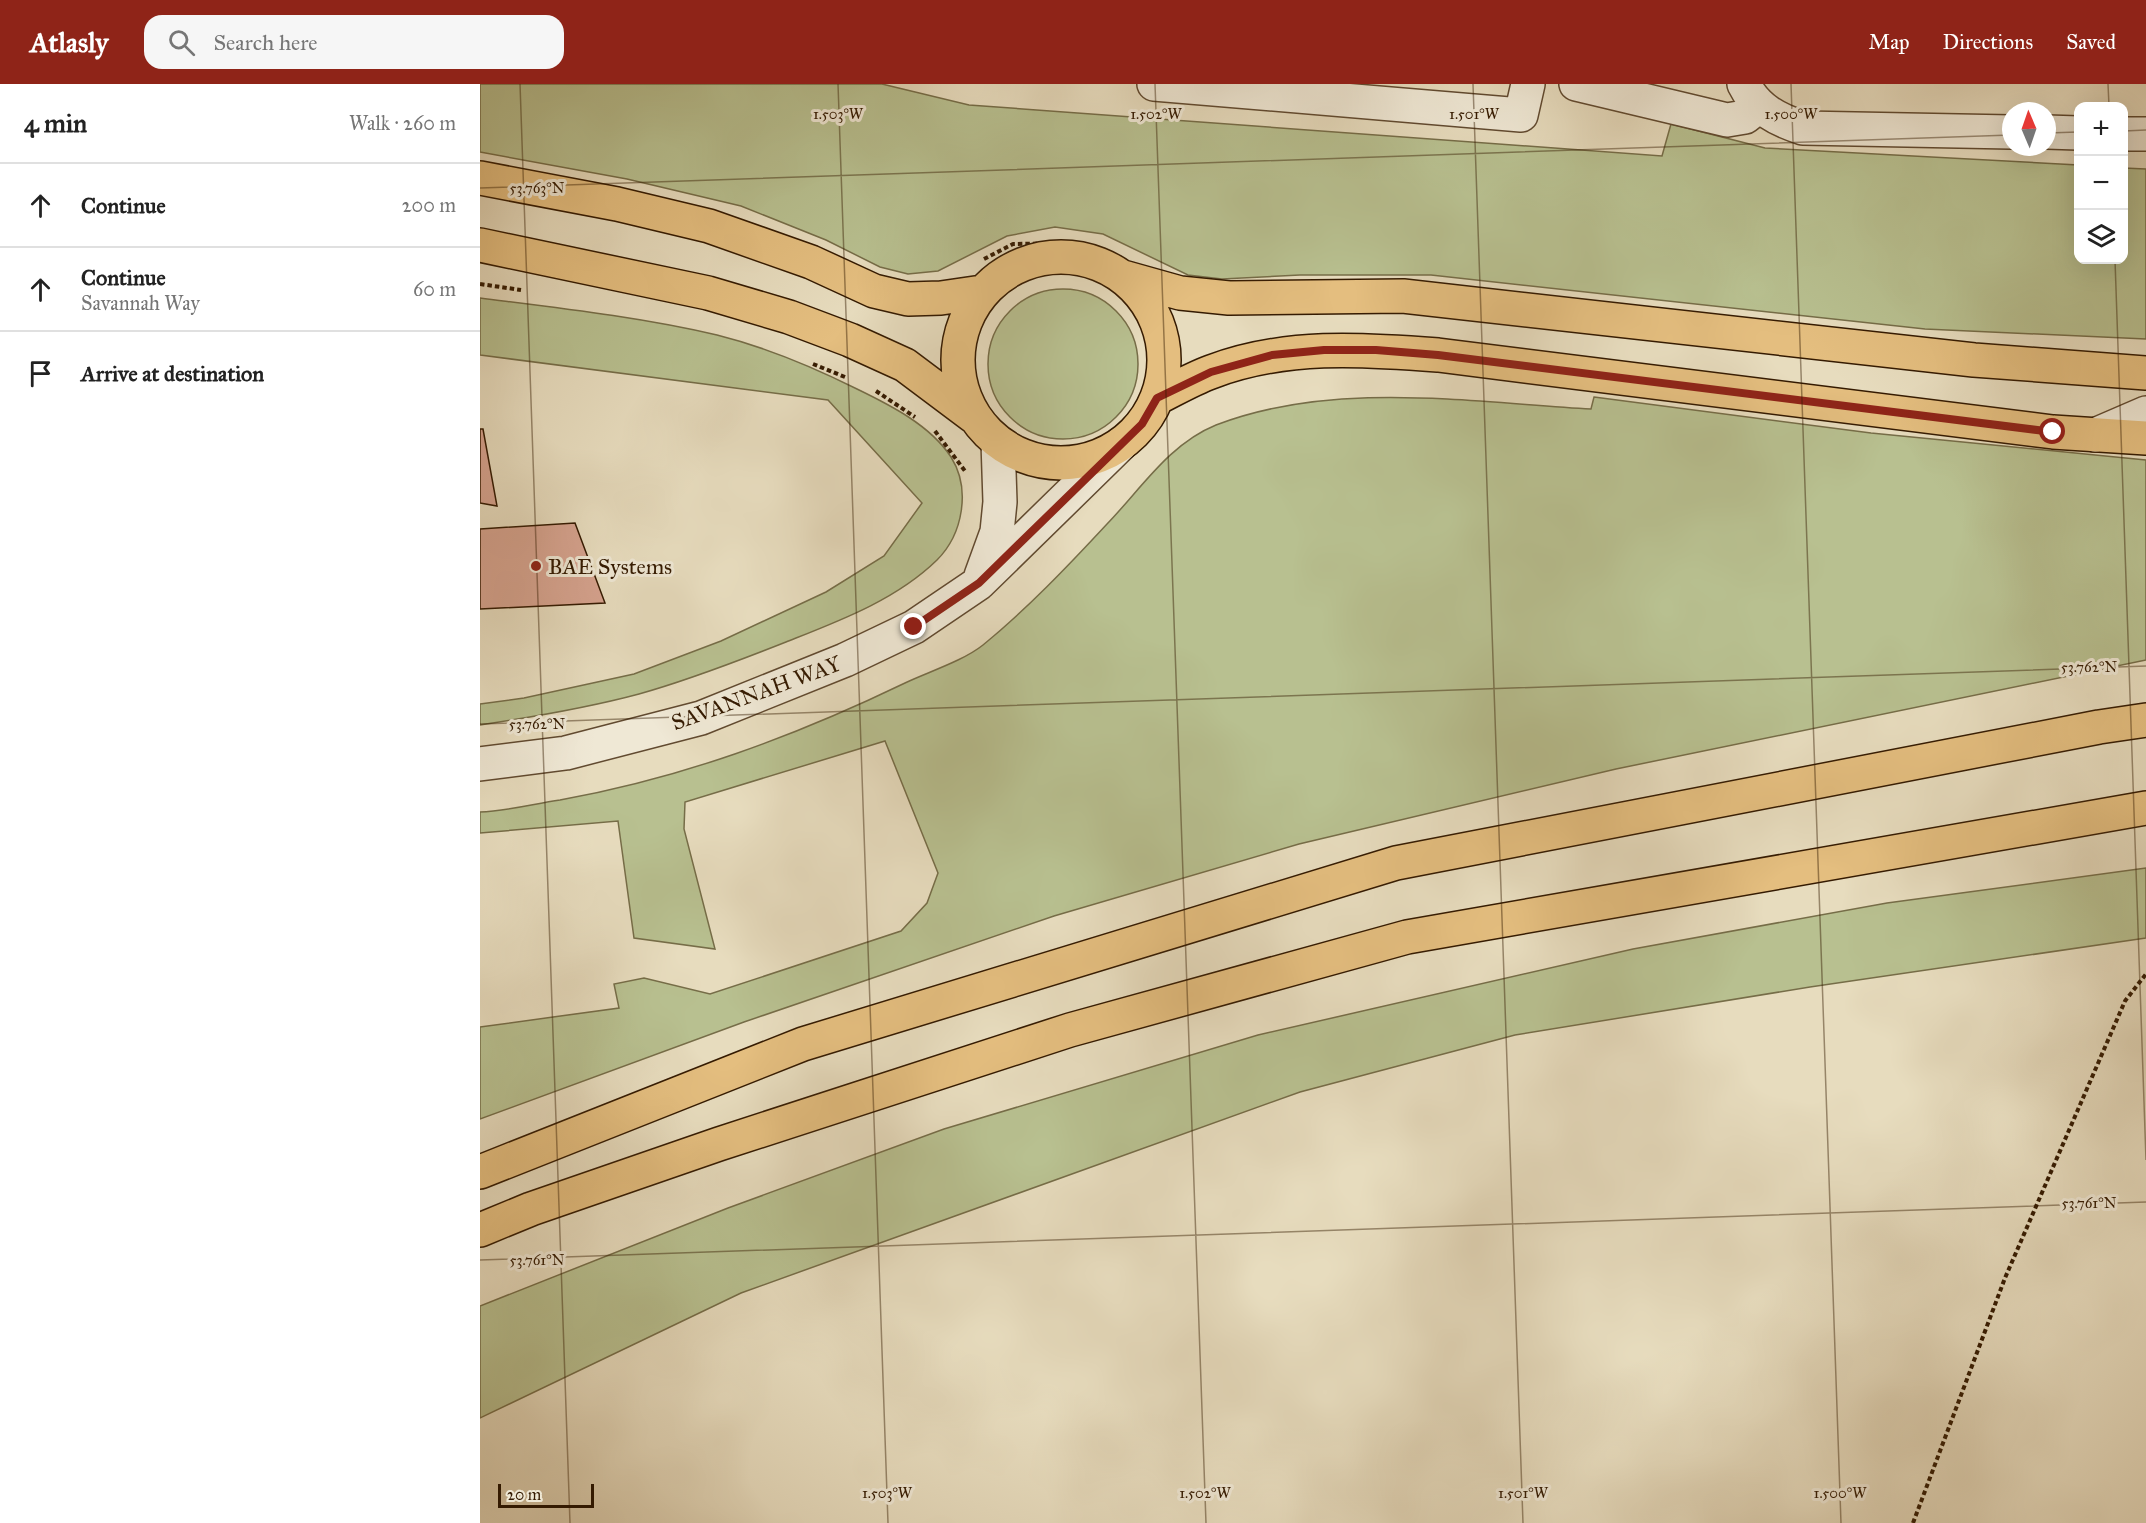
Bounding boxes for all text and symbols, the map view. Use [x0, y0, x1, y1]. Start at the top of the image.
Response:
search box [144, 15, 564, 69]
text: Atlasly [30, 25, 108, 60]
icon: search [165, 26, 198, 59]
text: Search here [213, 29, 317, 56]
text: Map [1869, 29, 1910, 55]
text: Directions [1943, 29, 2033, 55]
text: Saved [2066, 29, 2116, 55]
north arrow [2002, 102, 2056, 156]
map controls [2074, 102, 2128, 264]
button: + [2074, 102, 2128, 156]
text: 1.503°W [813, 105, 864, 123]
text: 1.502°W [1130, 105, 1183, 123]
text: 1.501°W [1449, 105, 1500, 123]
text: 1.500°W [1765, 105, 1818, 123]
text: 4 min [24, 107, 87, 139]
text: Walk · 260 m [349, 111, 456, 135]
button: − [2074, 156, 2128, 210]
text: 53.763°N [510, 179, 565, 197]
icon: ahead [24, 189, 57, 222]
text: Continue [81, 192, 166, 219]
text: 200 m [402, 193, 456, 217]
button: layers [2074, 210, 2128, 264]
text: Continue [81, 264, 166, 291]
icon: ahead [24, 273, 57, 306]
text: 60 m [413, 277, 456, 301]
text: Savannah Way [81, 291, 200, 315]
icon: arrive [24, 357, 57, 390]
text: Arrive at destination [81, 360, 264, 387]
route start [2039, 418, 2065, 444]
place label: BAE Systems [548, 553, 672, 580]
marker: BAE Systems [529, 559, 543, 573]
route end [900, 613, 926, 639]
street label: SAVANNAH WAY [668, 649, 845, 736]
text: 53.762°N [2061, 658, 2117, 676]
text: 53.762°N [509, 715, 565, 733]
text: 53.761°N [2062, 1194, 2117, 1212]
text: 53.761°N [510, 1251, 565, 1269]
scale bar [498, 1481, 594, 1508]
text: 1.503°W [862, 1484, 913, 1502]
text: 1.502°W [1179, 1484, 1232, 1502]
text: 1.501°W [1498, 1484, 1549, 1502]
text: 1.500°W [1814, 1484, 1867, 1502]
text: 20 m [507, 1485, 541, 1504]

